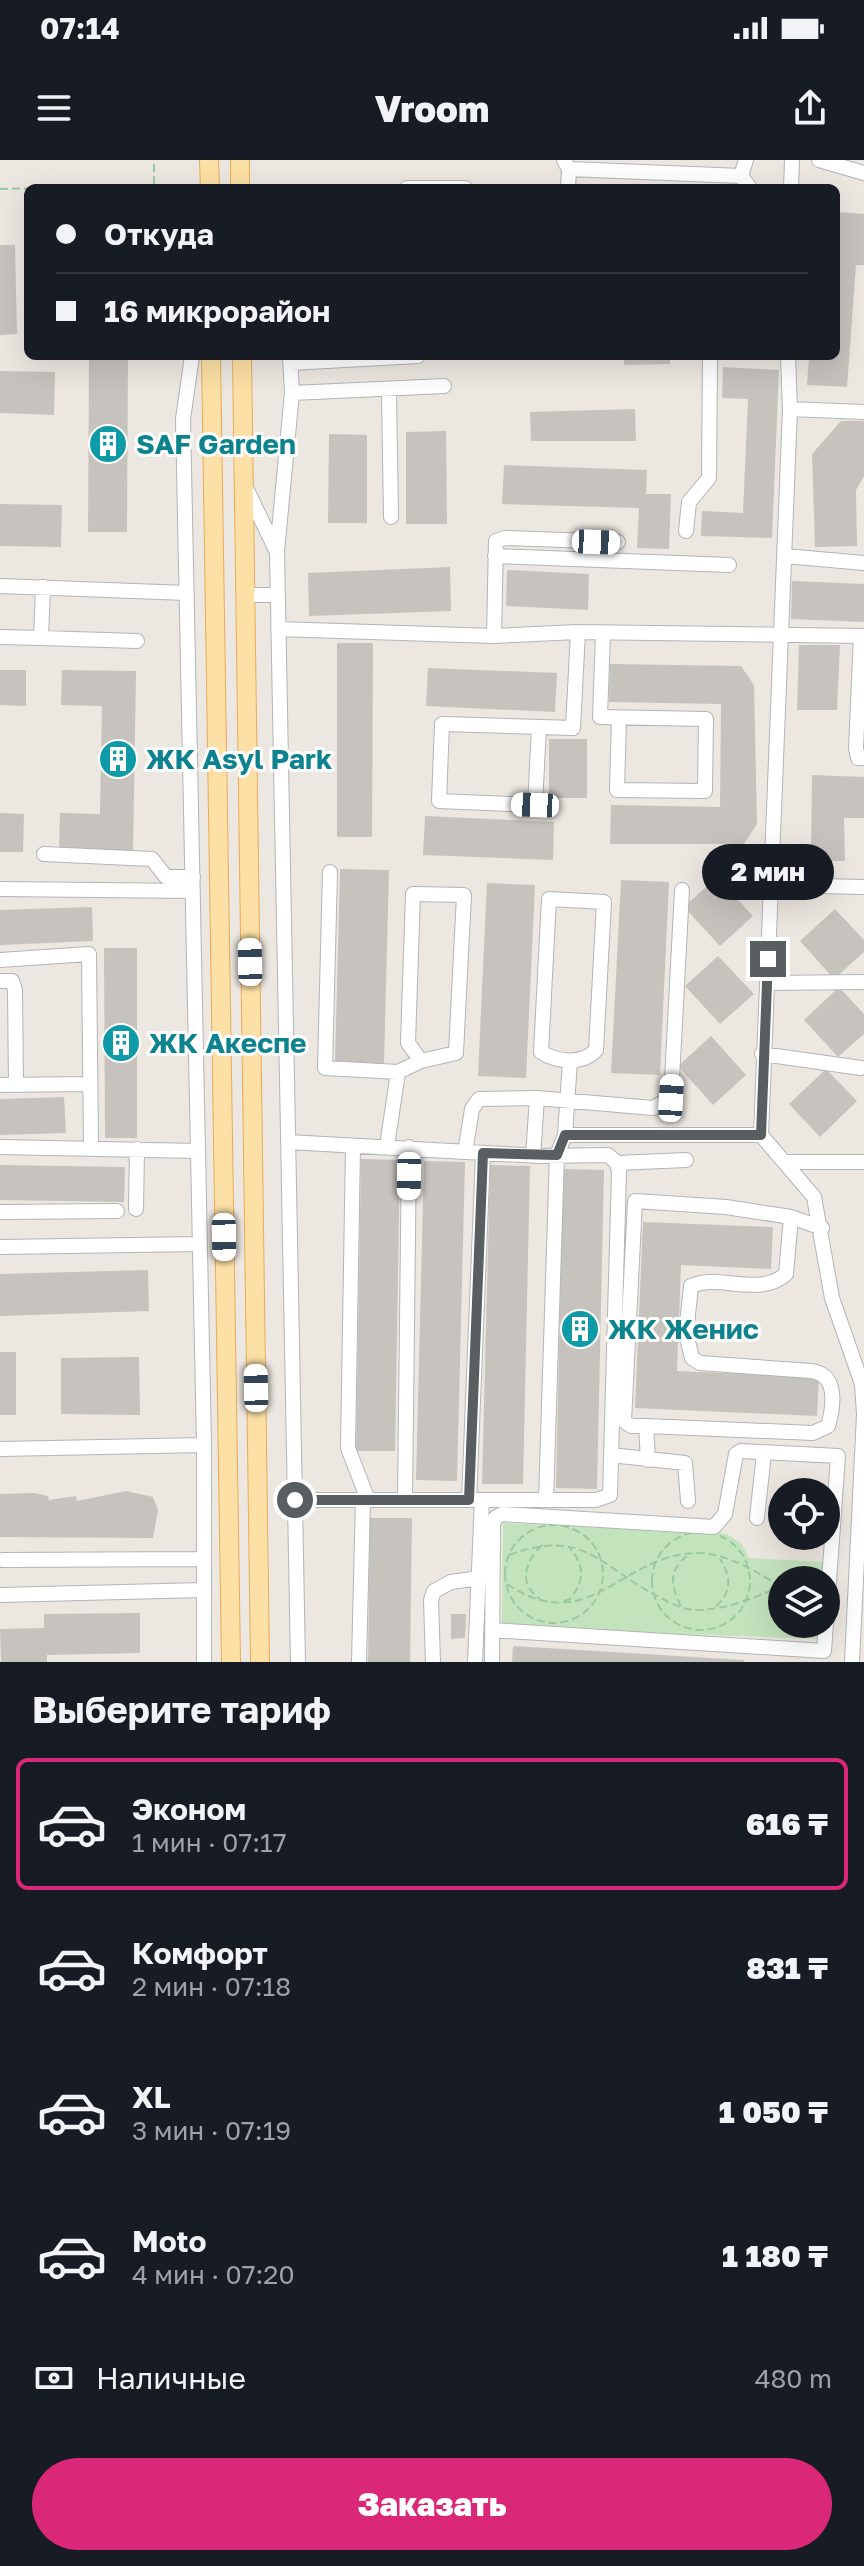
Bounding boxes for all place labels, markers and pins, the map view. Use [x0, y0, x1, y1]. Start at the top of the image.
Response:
building icon: SAF Garden [87, 423, 129, 465]
place label: SAF Garden [136, 427, 296, 460]
building icon: ЖК Asyl Park [97, 738, 139, 780]
place label: ЖК Asyl Park [146, 742, 332, 775]
building icon: ЖК Акеспе [100, 1022, 142, 1064]
place label: ЖК Акеспе [149, 1026, 307, 1059]
building icon: ЖК Женис [559, 1308, 601, 1350]
place label: ЖК Женис [608, 1312, 759, 1345]

